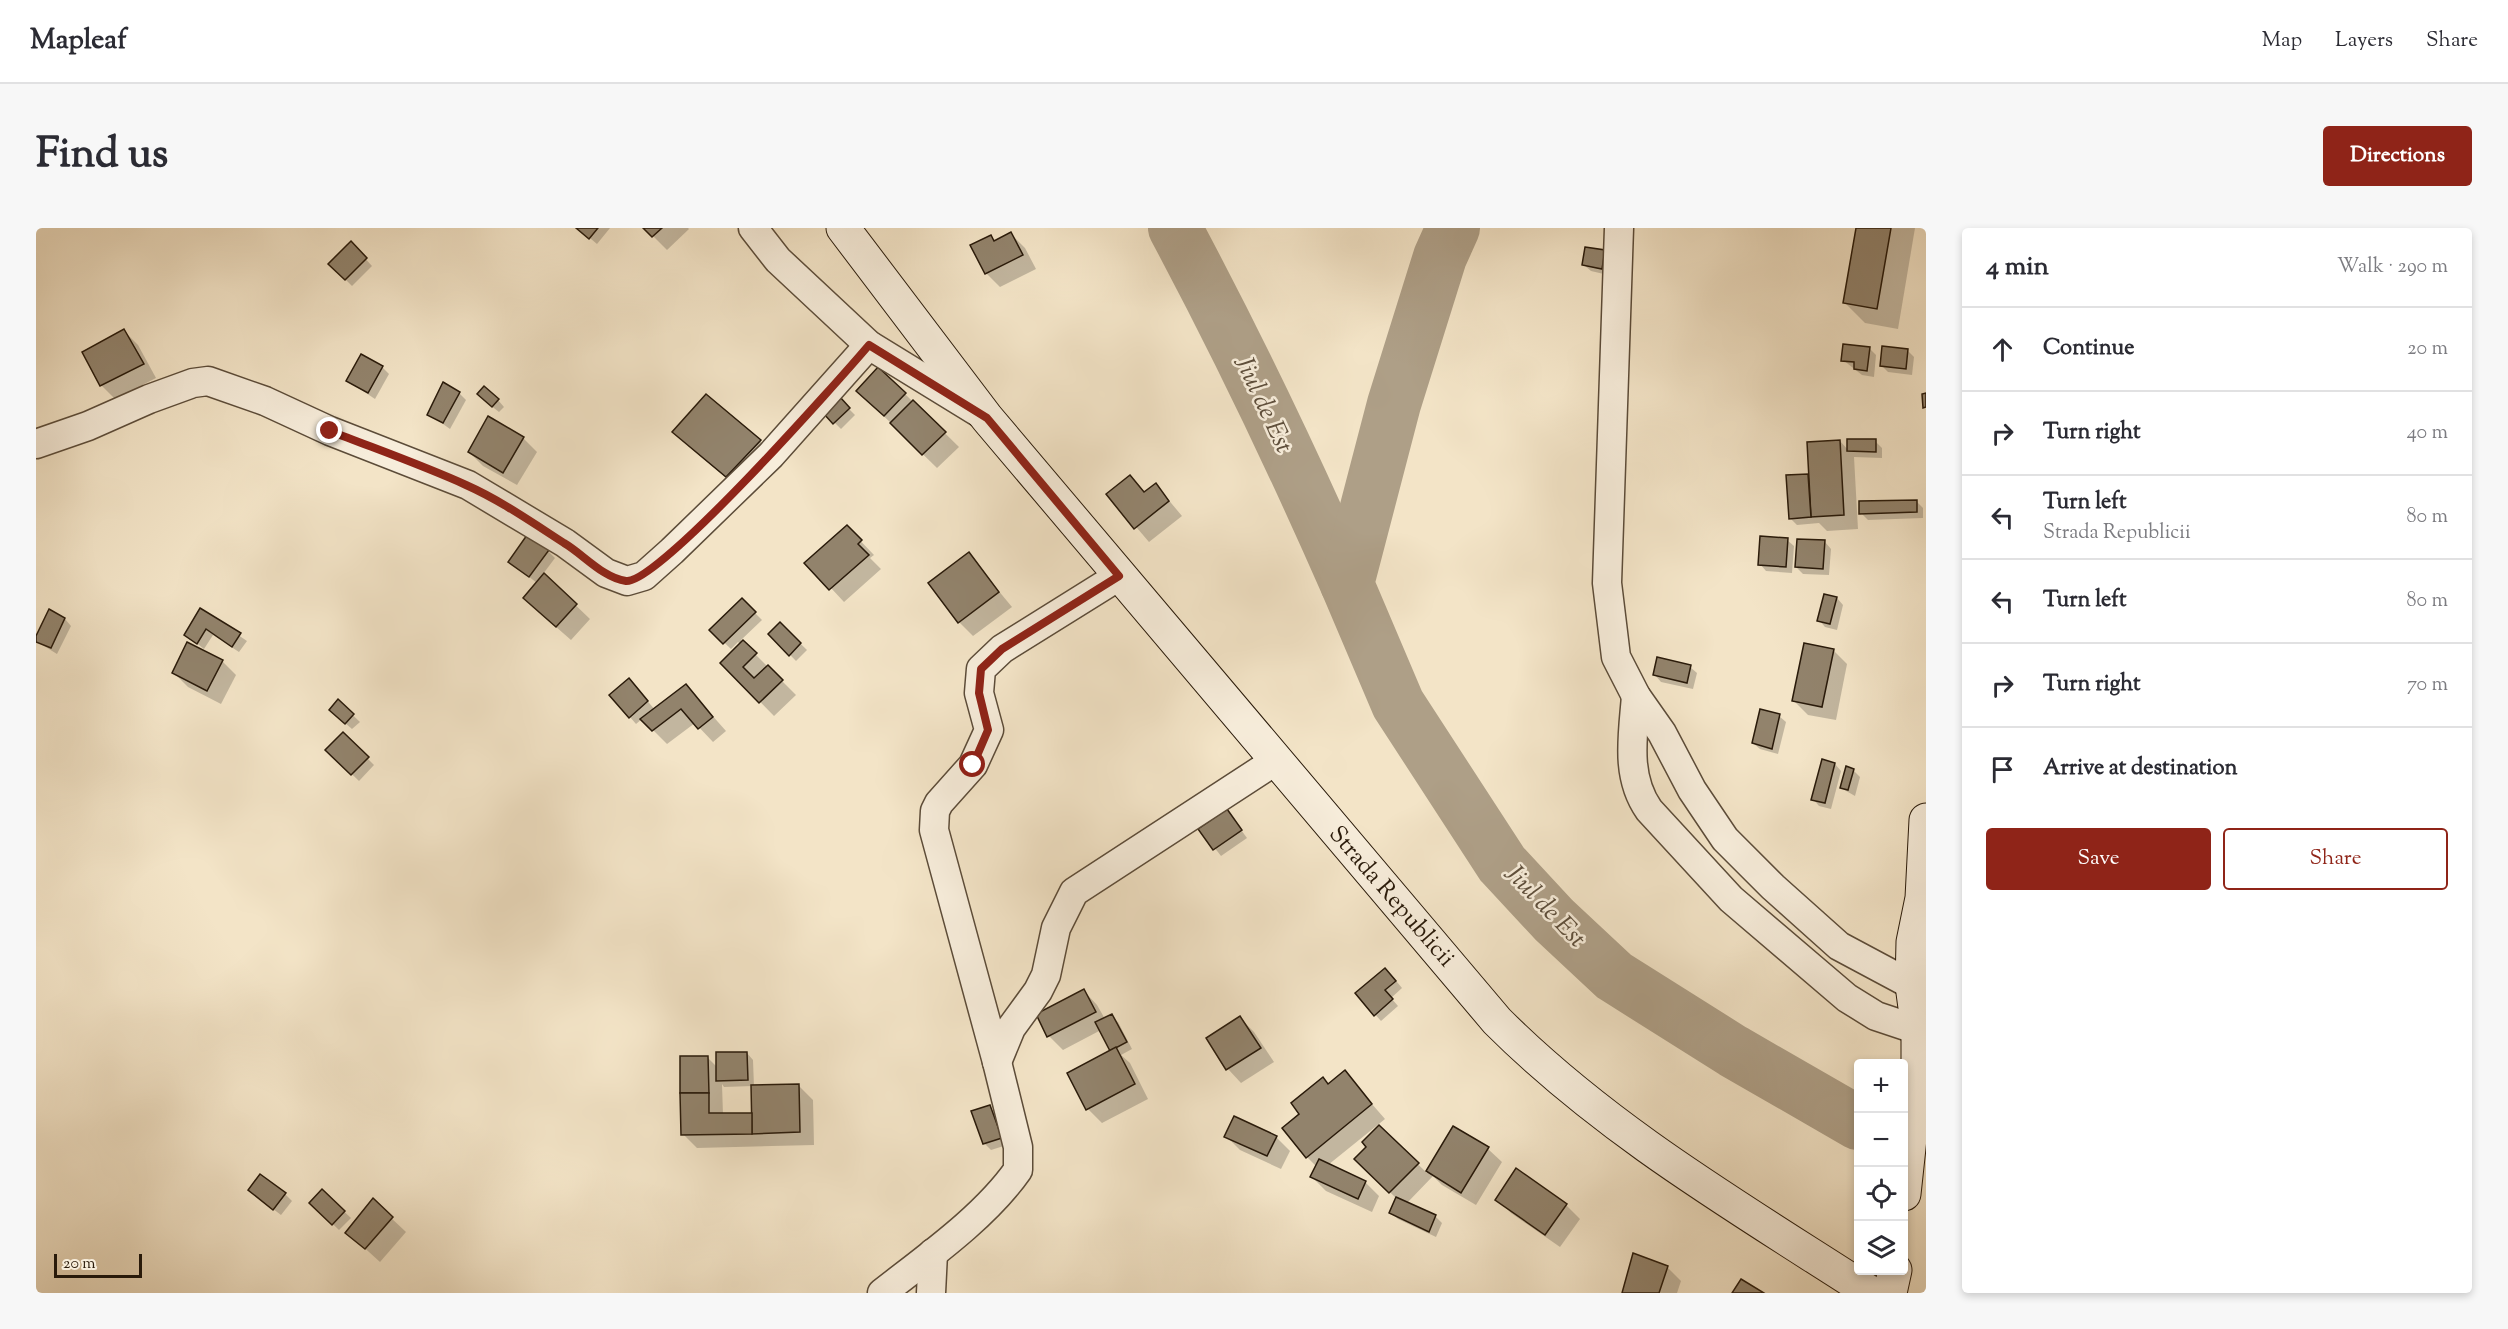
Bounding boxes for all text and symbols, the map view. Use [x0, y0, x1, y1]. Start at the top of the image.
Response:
text: Mapleaf [30, 21, 127, 61]
text: Map [2262, 26, 2302, 56]
text: Layers [2335, 26, 2393, 56]
text: Share [2426, 26, 2478, 56]
text: Find us [36, 126, 168, 186]
button: Directions [2323, 126, 2472, 186]
text: 4 min [1986, 249, 2049, 286]
text: Walk · 290 m [2337, 253, 2448, 282]
icon: ahead [1986, 333, 2019, 366]
text: Continue [2043, 333, 2134, 365]
text: 20 m [2407, 335, 2448, 364]
water label: Jiul de Est [1224, 349, 1302, 460]
route end [316, 417, 342, 443]
icon: right [1986, 417, 2019, 450]
text: Turn right [2043, 417, 2140, 449]
text: 40 m [2407, 419, 2448, 448]
text: Turn left [2043, 487, 2126, 519]
icon: left [1986, 501, 2019, 534]
text: 80 m [2407, 503, 2448, 532]
text: Strada Republicii [2043, 519, 2191, 548]
icon: left [1986, 585, 2019, 618]
text: Turn left [2043, 585, 2126, 617]
text: 80 m [2407, 587, 2448, 616]
icon: right [1986, 669, 2019, 702]
text: Turn right [2043, 669, 2140, 701]
text: 70 m [2407, 671, 2448, 700]
route start [959, 751, 985, 777]
icon: arrive [1986, 753, 2019, 786]
text: Arrive at destination [2043, 753, 2238, 785]
street label: Strada Republicii [1320, 819, 1462, 975]
button: Save [1986, 828, 2211, 890]
button: Share [2223, 828, 2448, 890]
water label: Jiul de Est [1495, 856, 1594, 957]
map controls [1854, 1059, 1908, 1275]
button: + [1854, 1059, 1908, 1113]
button: − [1854, 1113, 1908, 1167]
button: locate [1854, 1167, 1908, 1221]
button: layers [1854, 1221, 1908, 1275]
scale bar [54, 1251, 142, 1278]
text: 20 m [63, 1253, 96, 1276]

